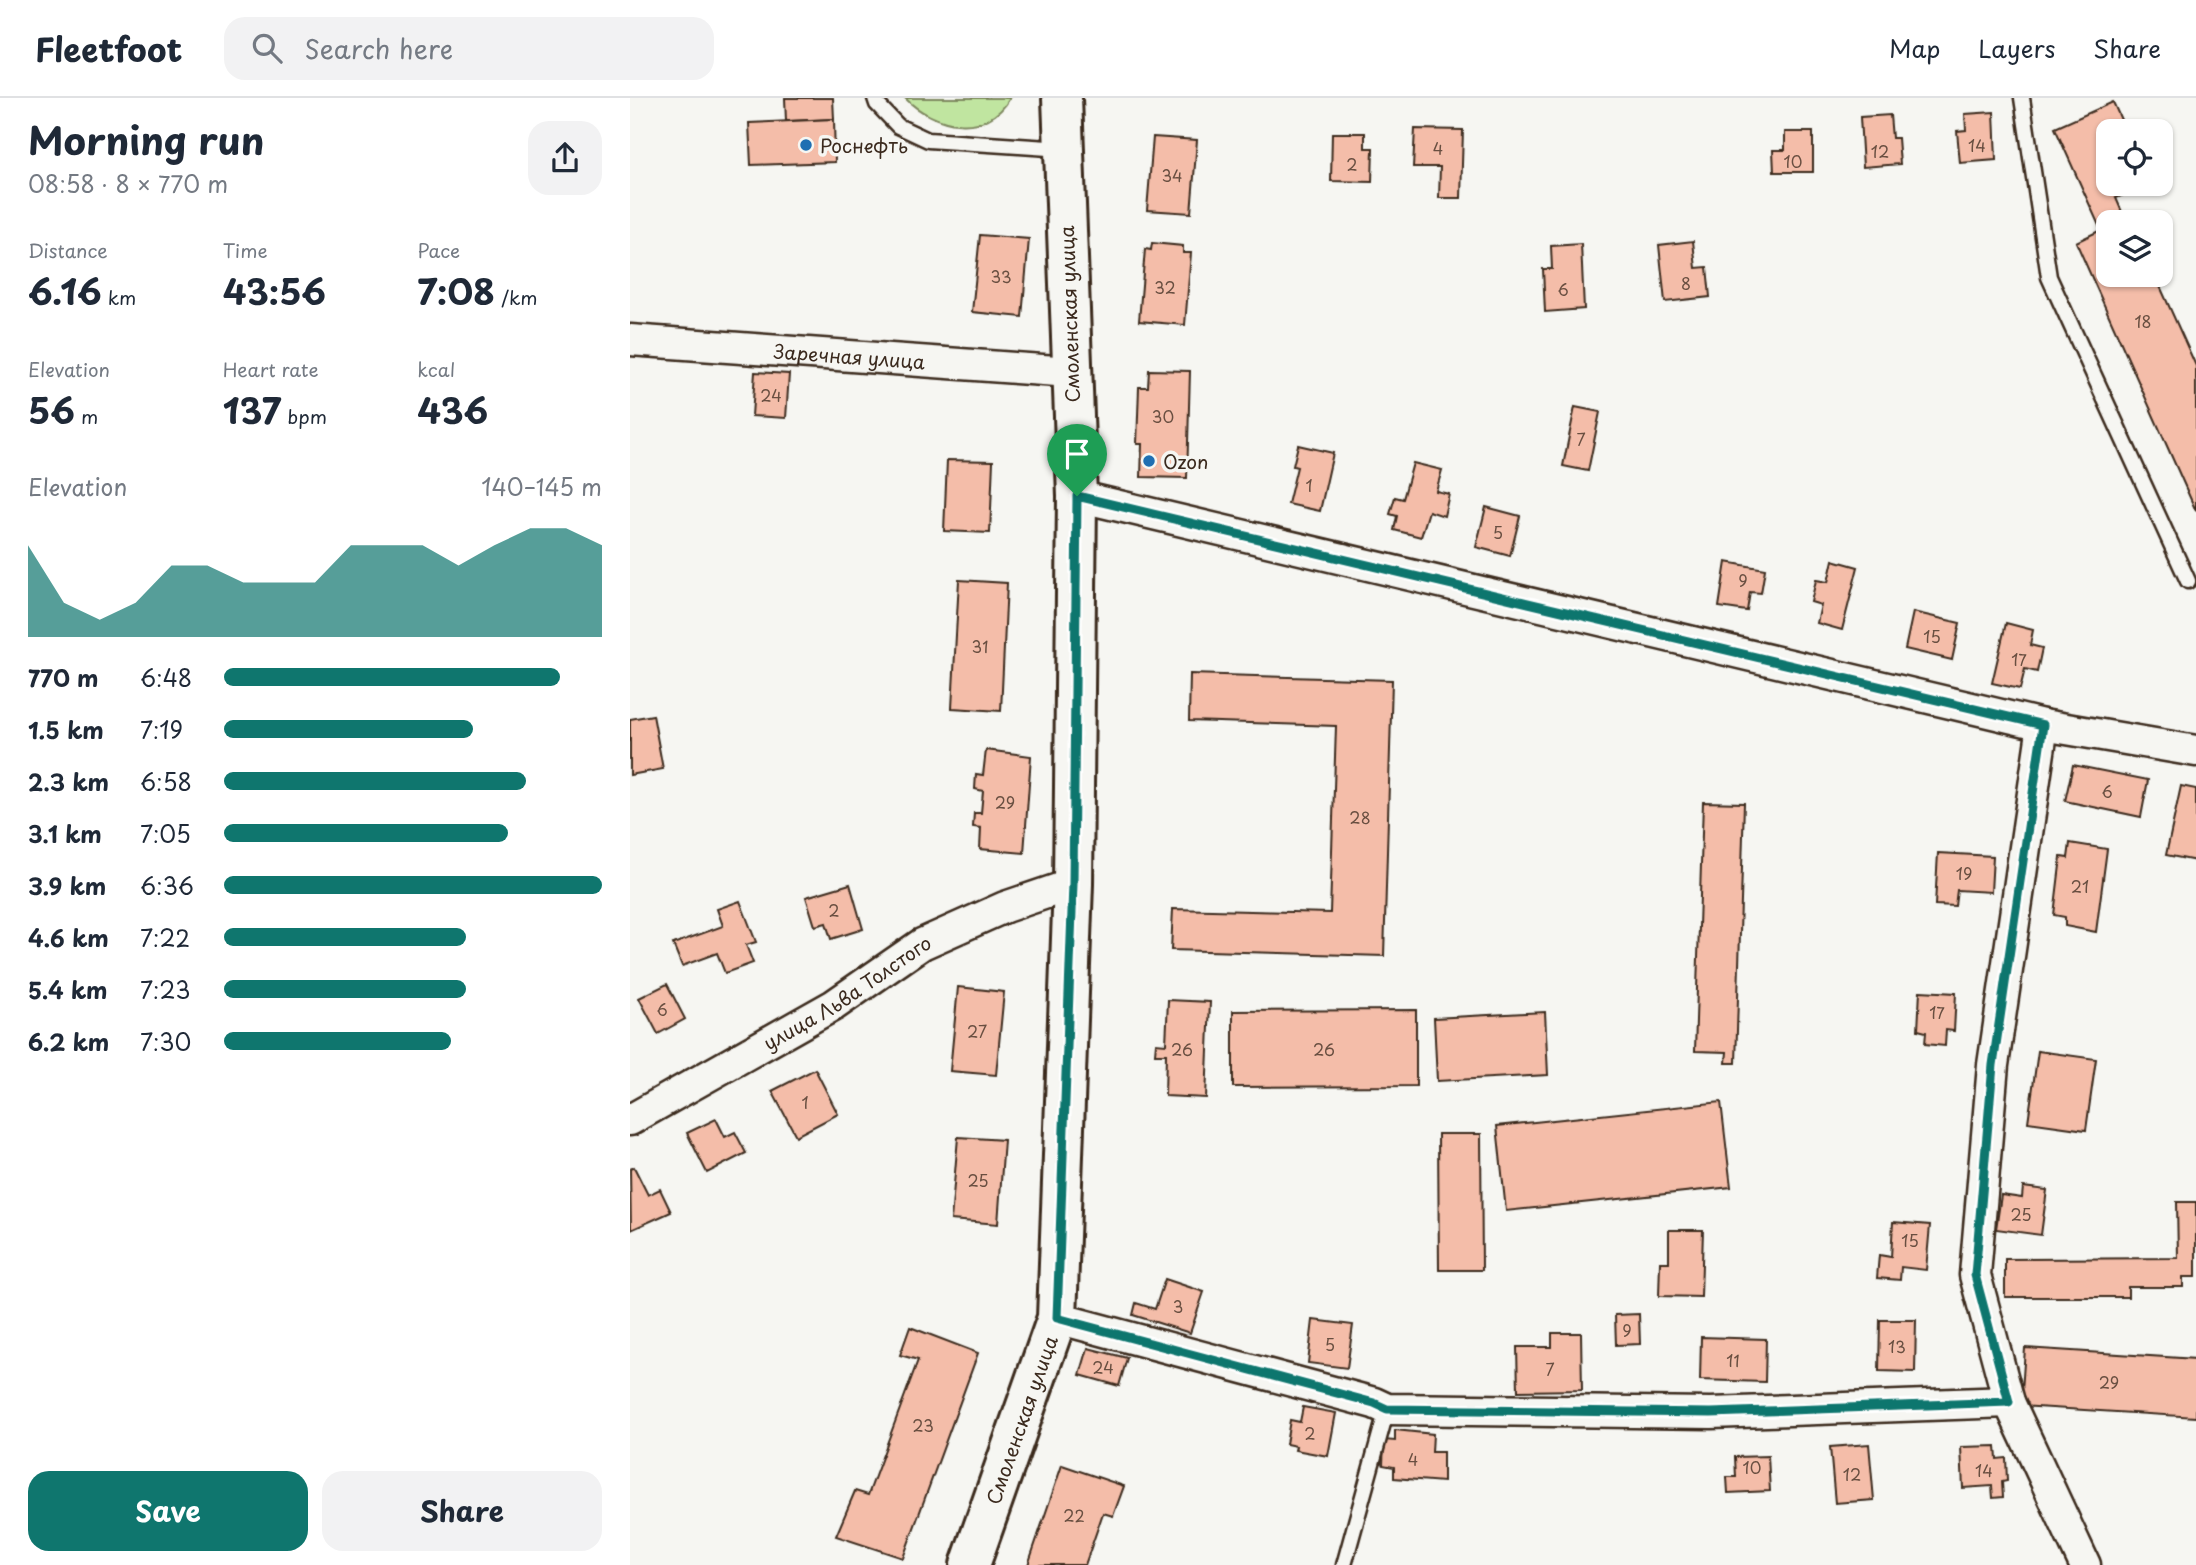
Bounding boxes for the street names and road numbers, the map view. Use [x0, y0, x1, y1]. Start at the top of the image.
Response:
street label: Смоленская улица [1052, 225, 1086, 403]
street label: Заречная улица [773, 336, 926, 375]
street label: улица Льва Толстого [758, 928, 935, 1056]
street label: Смоленская улица [979, 1332, 1064, 1508]

